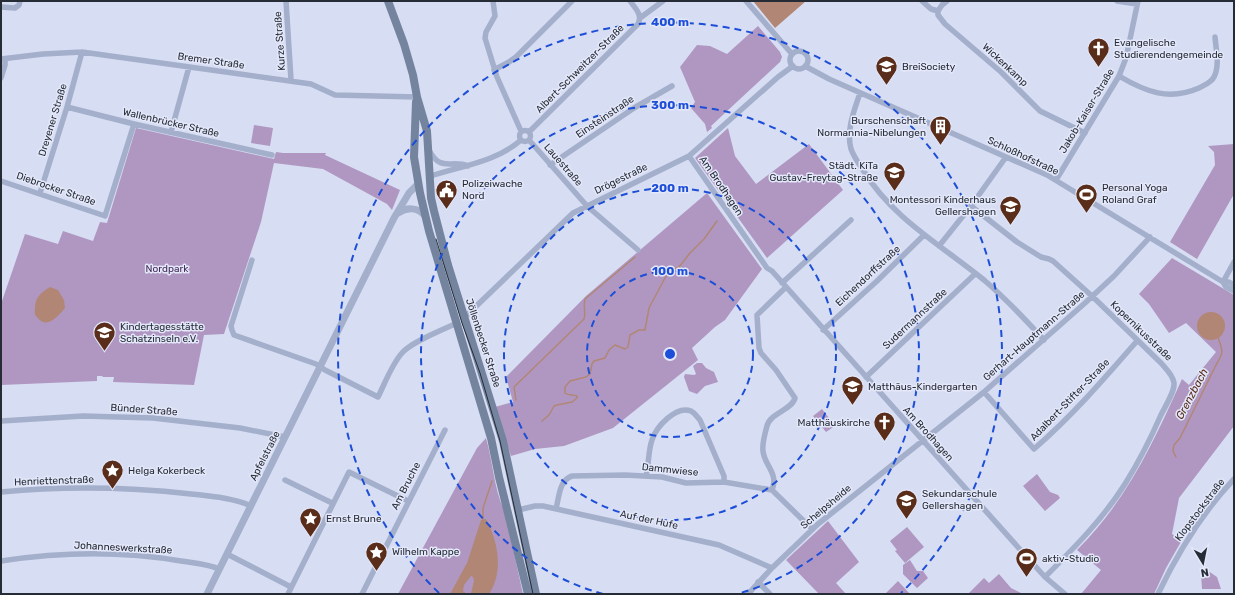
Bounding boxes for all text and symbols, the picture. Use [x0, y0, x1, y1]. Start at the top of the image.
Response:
street label: Kurze Straße [272, 10, 288, 71]
text: 400 m [651, 15, 689, 29]
street label: Albert-Schweitzer-Straße [533, 22, 627, 116]
church icon: Evangelische Studierendengemeinde [1085, 36, 1111, 69]
place label: Evangelische Studierendengemeinde [1114, 37, 1224, 61]
street label: Wickenkamp [980, 41, 1030, 89]
street label: Bremer Straße [177, 50, 246, 72]
school or university icon: BreiSociety [873, 54, 899, 87]
place label: BreiSociety [902, 61, 956, 73]
street label: Jakob-Kaiser-Straße [1057, 66, 1117, 156]
street label: Dreyener Straße [36, 82, 70, 158]
street label: Einsteinstraße [574, 93, 637, 141]
text: 300 m [651, 98, 689, 112]
street label: Wallenbrücker Straße [122, 106, 221, 140]
building icon: Burschenschaft Normannia-Nibelungen [928, 114, 954, 147]
place label: Burschenschaft Normannia-Nibelungen [817, 115, 926, 139]
street label: Schloßhofstraße [985, 134, 1061, 178]
street label: Lauestraße [541, 141, 585, 189]
street label: Am Brodhagen [697, 154, 745, 218]
school or university icon: Städt. KiTa Gustav-Freytag-Straße [881, 159, 907, 192]
place label: Städt. KiTa Gustav-Freytag-Straße [769, 160, 878, 184]
street label: Drögestraße [592, 161, 650, 197]
street label: Diebrocker Straße [15, 170, 98, 208]
public building icon: Polizeiwache Nord [434, 177, 460, 210]
place label: Polizeiwache Nord [462, 178, 523, 202]
text: 200 m [651, 181, 689, 195]
sports icon: Personal Yoga Roland Graf [1074, 181, 1100, 214]
place label: Personal Yoga Roland Graf [1102, 182, 1168, 206]
school or university icon: Montessori Kinderhaus Gellershagen [998, 193, 1024, 226]
place label: Montessori Kinderhaus Gellershagen [890, 194, 996, 218]
street label: Eichendorffstraße [833, 243, 903, 309]
park label: Nordpark [146, 263, 189, 275]
text: 100 m [652, 264, 688, 278]
street label: Sudermannstraße [880, 286, 950, 352]
street label: Gerhart-Hauptmann-Straße [981, 288, 1088, 383]
street label: Jöllenbecker Straße [463, 297, 503, 389]
street label: Kopernikusstraße [1108, 298, 1175, 364]
school or university icon: Kindertagesstätte Schatzinseln e.V. [92, 320, 118, 353]
place label: Kindertagesstätte Schatzinseln e.V. [120, 321, 204, 345]
centre of rings [663, 347, 677, 361]
street label: Adalbert-Stifter-Straße [1028, 356, 1113, 443]
water label: Grenzbach [1173, 366, 1211, 422]
school or university icon: Matthäus-Kindergarten [839, 374, 865, 407]
place label: Matthäus-Kindergarten [868, 381, 977, 393]
street label: Bünder Straße [110, 402, 178, 418]
street label: Am Brodhagen [900, 404, 956, 464]
church icon: Matthäuskirche [872, 410, 898, 443]
place label: Matthäuskirche [798, 417, 870, 429]
street label: Apfelstraße [247, 429, 283, 483]
place icon: Helga Kokerbeck [100, 458, 126, 491]
street label: Am Bruche [389, 460, 423, 512]
street label: Dammwiese [641, 461, 699, 479]
place label: Helga Kokerbeck [128, 465, 206, 477]
street label: Henriettenstraße [14, 474, 94, 488]
street label: Klopstockstraße [1173, 476, 1228, 544]
street label: Schelpsheide [798, 482, 854, 532]
school or university icon: Sekundarschule Gellershagen [894, 487, 920, 520]
place label: Sekundarschule Gellershagen [922, 488, 997, 512]
place icon: Ernst Brune [298, 506, 324, 539]
street label: Auf der Hufe [619, 508, 679, 532]
place label: Ernst Brune [326, 513, 382, 525]
street label: Johanneswerkstraße [74, 539, 173, 557]
place icon: Wilhelm Kappe [363, 539, 389, 572]
north arrow [1183, 543, 1223, 583]
place label: Wilhelm Kappe [392, 546, 460, 558]
sports icon: aktiv-Studio [1013, 546, 1039, 579]
place label: aktiv-Studio [1042, 553, 1100, 565]
text: N [1200, 565, 1210, 579]

